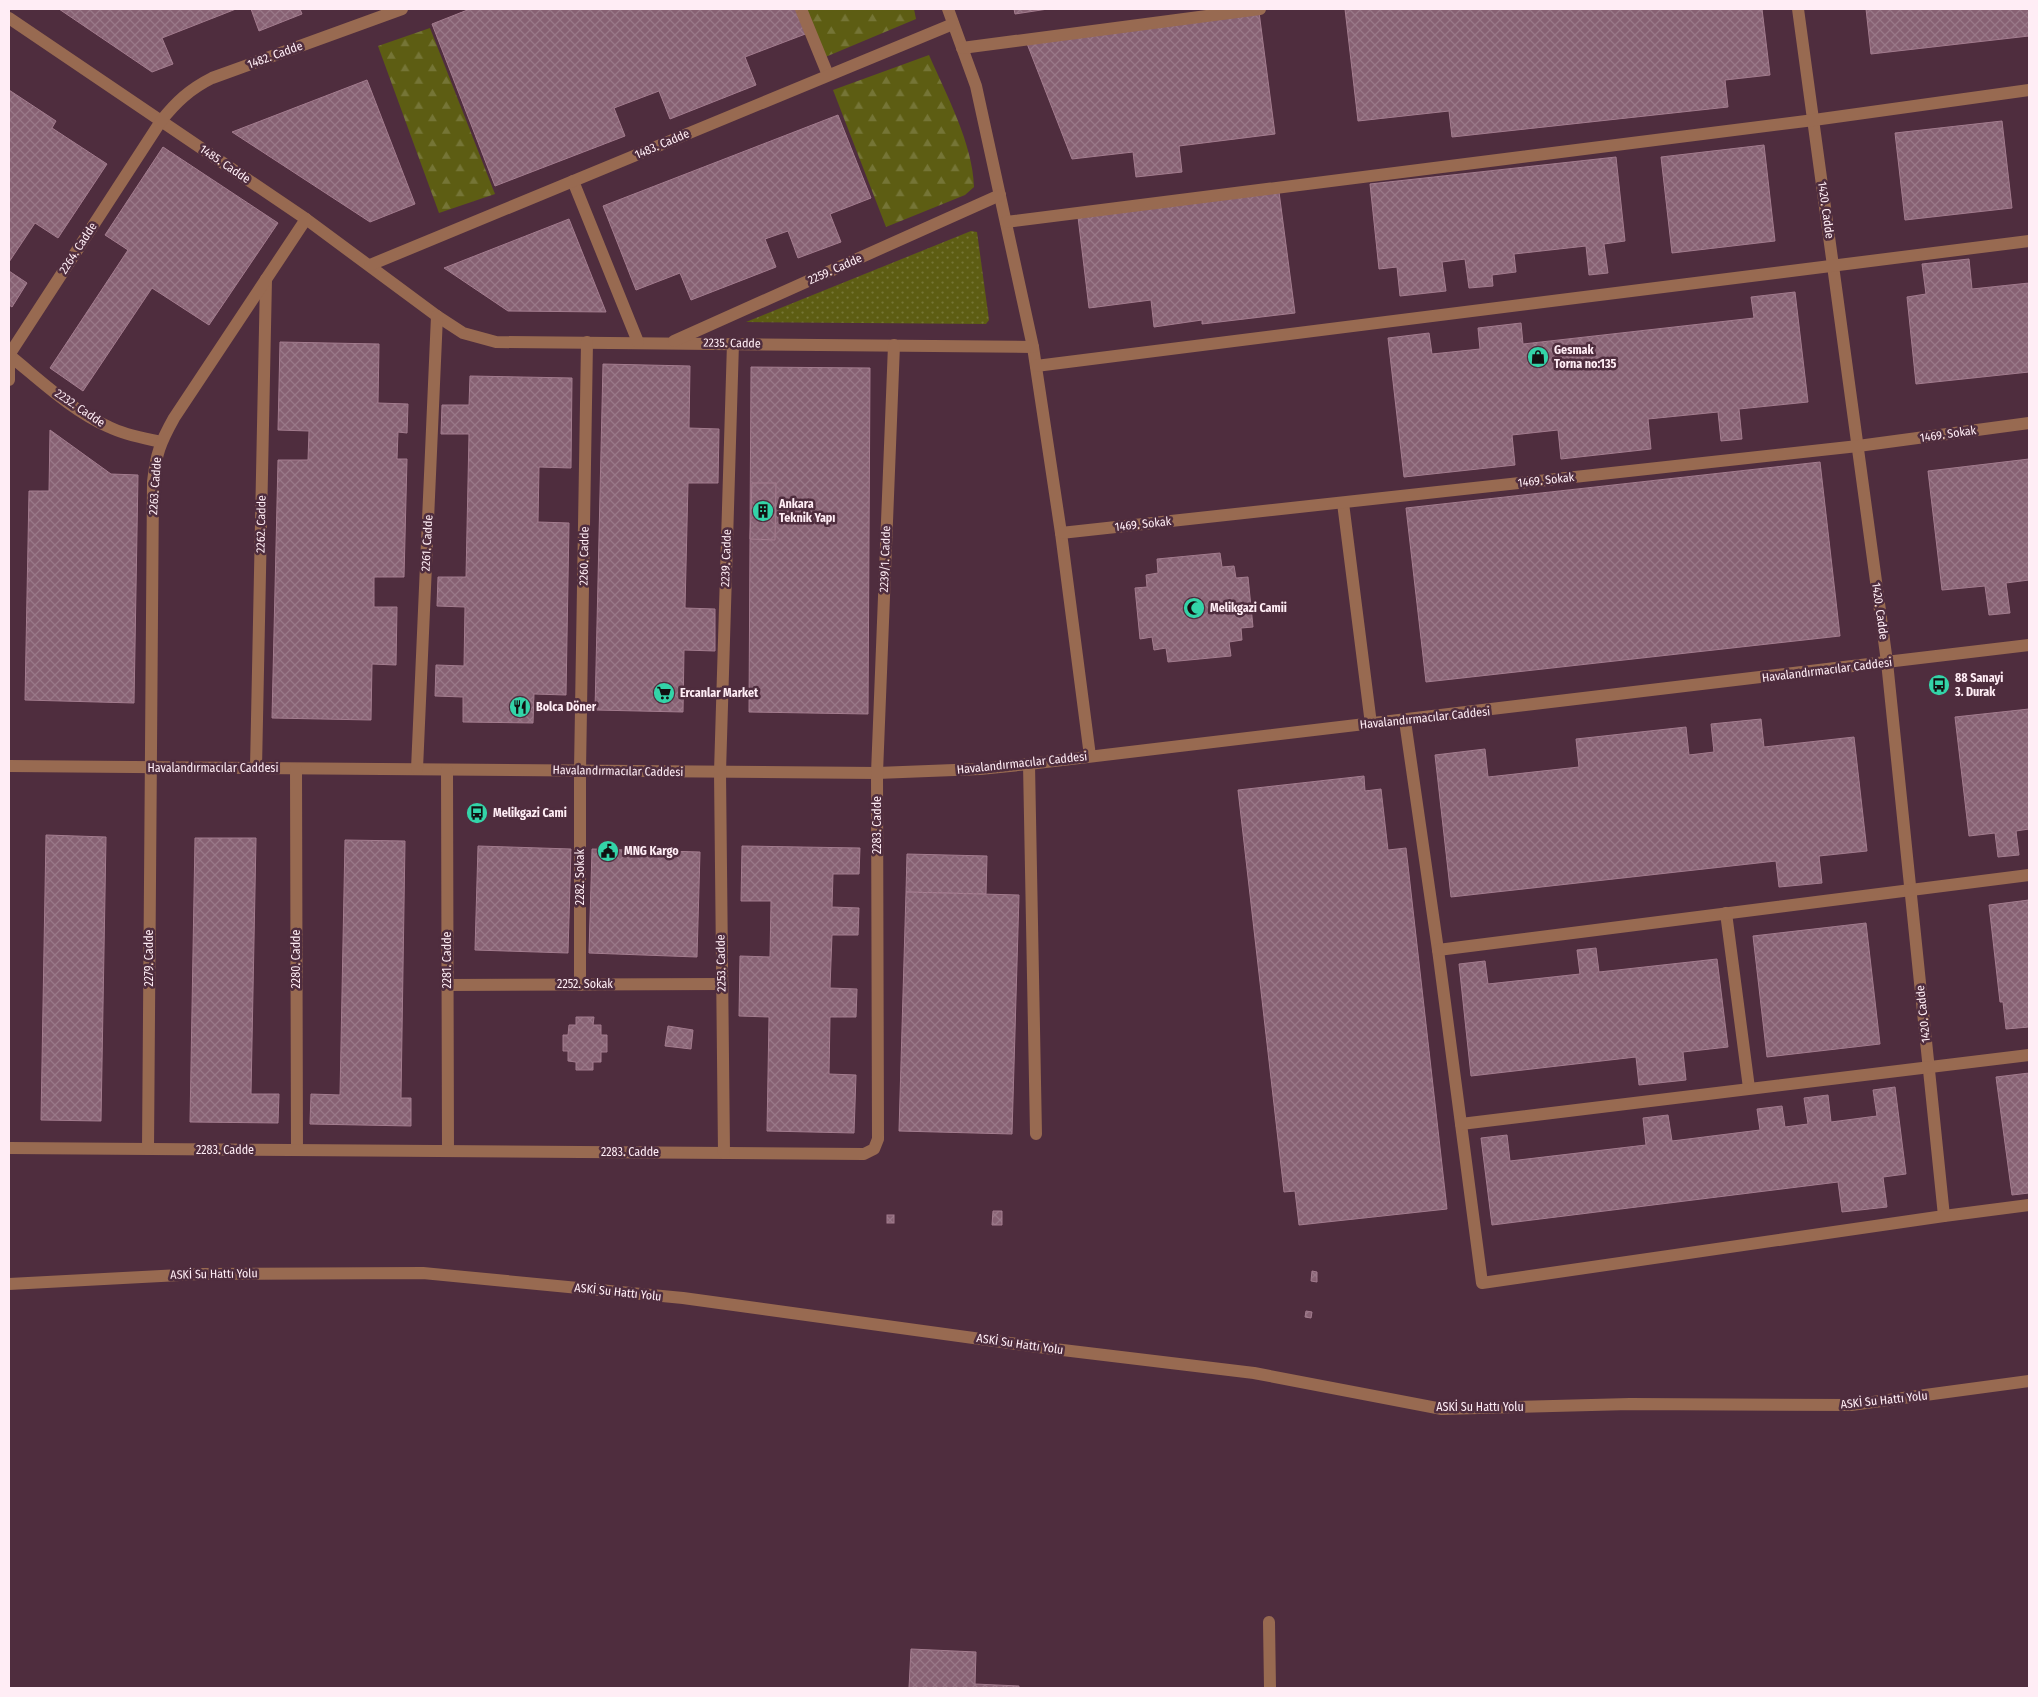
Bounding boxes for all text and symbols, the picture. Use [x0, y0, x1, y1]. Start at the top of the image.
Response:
street label: 1482. Cadde [245, 39, 305, 71]
street label: 1483. Cadde [633, 126, 691, 162]
street label: 1485. Cadde [197, 142, 253, 186]
street label: 1420. Cadde [1815, 180, 1837, 240]
street label: 2264. Cadde [56, 220, 100, 276]
street label: 2259. Cadde [806, 251, 864, 287]
street label: 2235. Cadde [703, 335, 761, 351]
place label: Gesmak Torna no:135 [1554, 343, 1617, 371]
shop icon: Gesmak Torna no:135 [1526, 345, 1550, 369]
street label: 2232. Cadde [52, 386, 108, 430]
street label: 1469. Sokak [1919, 423, 1977, 445]
street label: 2263. Cadde [146, 457, 164, 515]
street label: 1469. Sokak [1517, 470, 1575, 490]
street label: 2262. Cadde [253, 495, 269, 553]
place label: Ankara Teknik Yapı [778, 497, 835, 525]
building icon: Ankara Teknik Yapı [751, 499, 775, 523]
street label: 2261. Cadde [419, 514, 435, 572]
street label: 1469. Sokak [1114, 514, 1172, 534]
street label: 2239/1. Cadde [877, 525, 893, 593]
street label: 2260. Cadde [576, 526, 592, 586]
street label: 2239. Cadde [718, 529, 734, 587]
street label: 1420. Cadde [1869, 581, 1891, 641]
mosque icon: Melikgazi Camii [1182, 596, 1206, 620]
place label: Melikgazi Camii [1210, 601, 1287, 615]
street label: Havalandırmacılar Caddesi [1761, 655, 1893, 685]
place label: 88 Sanayi 3. Durak [1954, 671, 2003, 699]
bus stop icon: 88 Sanayi 3. Durak [1927, 673, 1951, 697]
supermarket icon: Ercanlar Market [652, 681, 676, 705]
place label: Ercanlar Market [680, 686, 759, 700]
restaurant icon: Bolca Döner [508, 695, 532, 719]
place label: Bolca Döner [536, 700, 597, 714]
street label: Havalandırmacılar Caddesi [1359, 704, 1491, 732]
street label: Havalandırmacılar Caddesi [956, 749, 1088, 777]
street label: Havalandırmacılar Caddesi [148, 761, 278, 775]
street label: Havalandırmacılar Caddesi [552, 763, 684, 779]
street label: 2283. Cadde [870, 796, 884, 854]
bus stop icon: Melikgazi Cami [465, 801, 489, 825]
place label: Melikgazi Cami [493, 806, 567, 820]
public building icon: MNG Kargo [596, 839, 620, 863]
place label: MNG Kargo [624, 844, 679, 858]
street label: 2282. Sokak [573, 848, 587, 905]
street label: 2279. Cadde [142, 929, 156, 987]
street label: 2280. Cadde [289, 930, 303, 988]
street label: 2281. Cadde [440, 931, 454, 988]
street label: 2253. Cadde [713, 934, 729, 992]
street label: 2252. Sokak [557, 977, 613, 991]
street label: 1420. Cadde [1913, 984, 1933, 1044]
street label: 2283. Cadde [196, 1143, 254, 1157]
street label: 2283. Cadde [601, 1145, 659, 1159]
street label: ASKİ Su Hattı Yolu [170, 1265, 258, 1282]
street label: ASKİ Su Hattı Yolu [574, 1279, 662, 1304]
street label: ASKİ Su Hattı Yolu [976, 1330, 1064, 1357]
street label: ASKİ Su Hattı Yolu [1840, 1387, 1928, 1412]
street label: ASKİ Su Hattı Yolu [1436, 1399, 1524, 1414]

